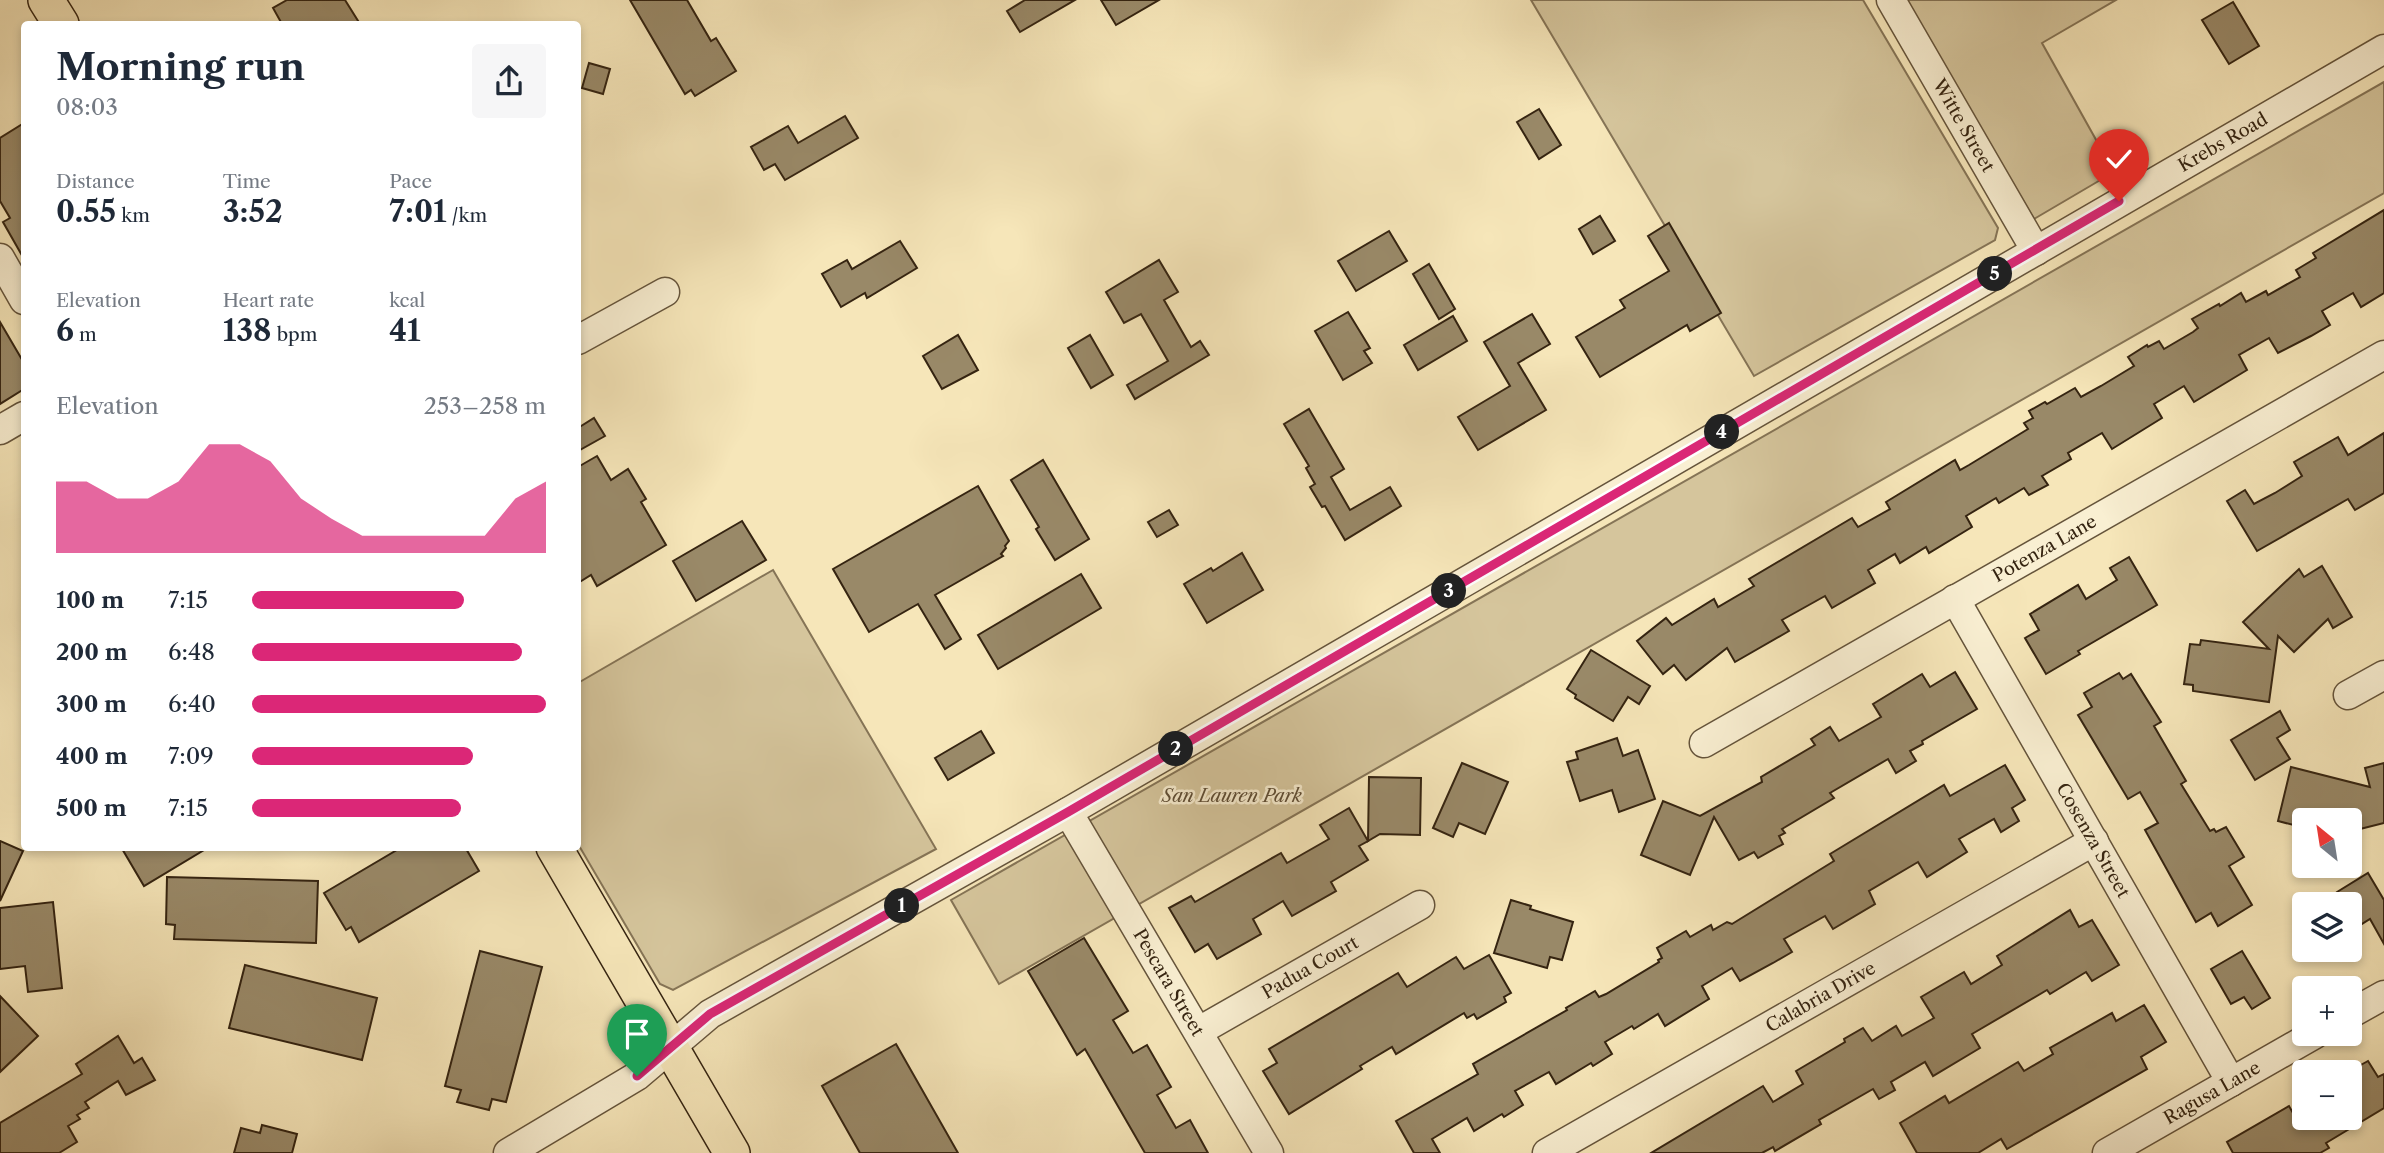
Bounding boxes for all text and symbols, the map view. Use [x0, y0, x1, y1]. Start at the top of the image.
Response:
text: Morning run [56, 43, 305, 90]
button: share [472, 44, 546, 118]
street label: Witte Street [1928, 74, 1999, 177]
text: 08:03 [56, 93, 118, 121]
street label: Krebs Road [2174, 108, 2271, 177]
pin [2089, 129, 2149, 201]
icon: check [2100, 140, 2138, 178]
text: Distance [56, 170, 135, 193]
text: Time [223, 170, 271, 193]
text: Pace [389, 170, 432, 193]
text: 0.55 [56, 193, 116, 230]
text: 3:52 [223, 193, 283, 230]
text: 7:01 [389, 193, 447, 230]
text: km [116, 204, 150, 227]
text: /km [447, 204, 487, 227]
pin: 5 [1978, 256, 2012, 292]
text: 5 [1989, 262, 2000, 285]
text: Elevation [56, 289, 141, 312]
text: Heart rate [223, 289, 314, 312]
text: kcal [389, 289, 425, 312]
text: 6 [56, 312, 74, 349]
text: 138 [223, 312, 272, 349]
text: 41 [389, 312, 421, 349]
text: m [74, 323, 97, 346]
text: bpm [272, 323, 318, 346]
text: Elevation [56, 392, 159, 420]
text: 253–258 m [424, 392, 546, 420]
pin: 4 [1704, 414, 1740, 450]
text: 4 [1716, 420, 1727, 443]
street label: Potenza Lane [1989, 510, 2100, 587]
pin: 3 [1432, 574, 1466, 608]
text: 3 [1443, 579, 1454, 602]
text: 100 m [56, 586, 124, 614]
text: 7:15 [168, 586, 208, 614]
text: 200 m [56, 638, 128, 666]
text: 6:48 [168, 638, 215, 666]
text: 300 m [56, 690, 127, 718]
text: 6:40 [168, 690, 216, 718]
pin: 2 [1158, 732, 1194, 766]
text: 2 [1170, 737, 1181, 760]
text: 400 m [56, 742, 128, 770]
text: 7:09 [168, 742, 214, 770]
street label: Cosenza Street [2051, 779, 2135, 902]
park label: San Lauren Park [1161, 785, 1303, 807]
text: 500 m [56, 794, 127, 822]
text: 7:15 [168, 794, 208, 822]
north arrow [2292, 808, 2362, 878]
map controls [2292, 808, 2362, 1130]
pin: 1 [884, 888, 920, 923]
button: layers [2292, 892, 2362, 962]
text: 1 [897, 894, 906, 917]
street label: Pescara Street [1128, 925, 1209, 1041]
street label: Padua Court [1258, 931, 1363, 1004]
street label: Calabria Drive [1762, 957, 1880, 1037]
button: + [2292, 976, 2362, 1046]
pin [607, 1004, 667, 1076]
icon: arrive [618, 1015, 656, 1053]
street label: Ragusa Lane [2160, 1057, 2264, 1129]
button: − [2292, 1060, 2362, 1130]

